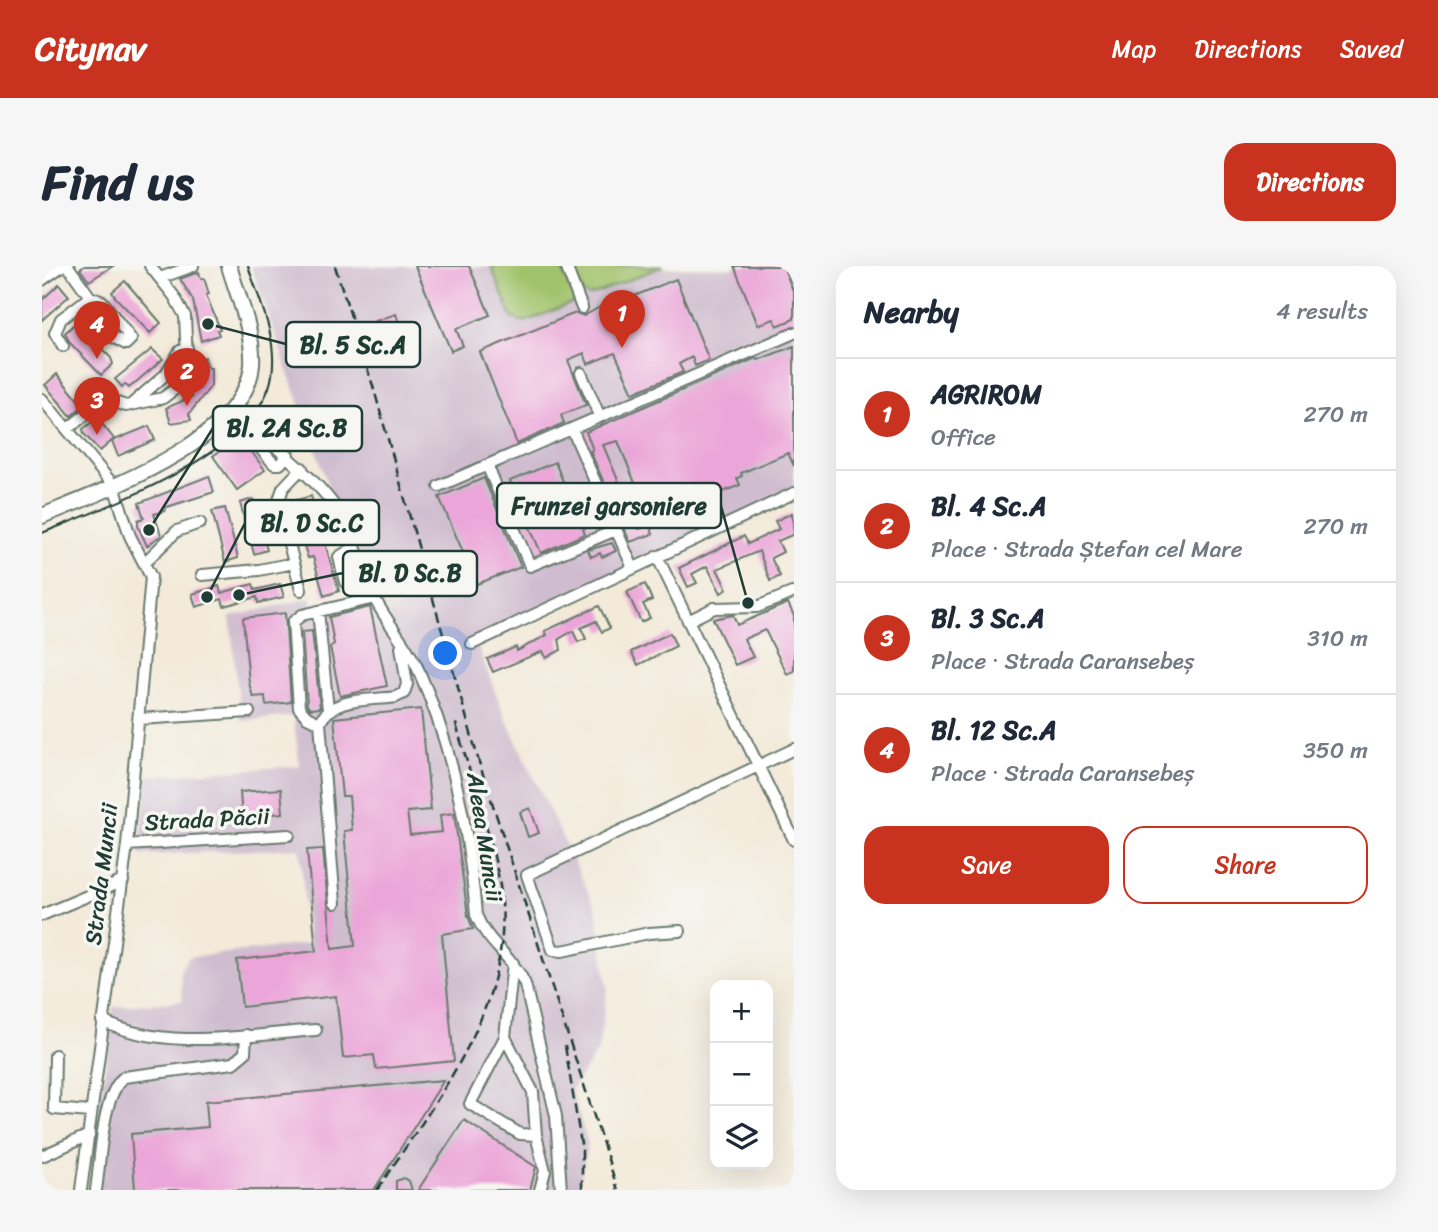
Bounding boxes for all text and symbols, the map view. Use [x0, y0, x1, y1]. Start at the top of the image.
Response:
text: Citynav [35, 20, 146, 78]
text: Map [1112, 28, 1156, 70]
text: Directions [1194, 28, 1302, 70]
text: Saved [1340, 28, 1403, 70]
text: Find us [42, 139, 194, 226]
button: Directions [1224, 143, 1396, 221]
text: Nearby [864, 285, 959, 339]
pin: 1 [599, 290, 645, 348]
text: 4 results [1276, 291, 1368, 332]
pin: 4 [74, 301, 120, 359]
callout: Bl. 5 Sc.A [286, 322, 420, 367]
text: Bl. 5 Sc.A [300, 324, 406, 366]
pin: 2 [164, 348, 210, 406]
text: AGRIROM [931, 371, 1042, 417]
pin: 3 [74, 377, 120, 435]
text: 1 [882, 394, 892, 435]
text: 270 m [1303, 394, 1368, 435]
callout: Bl. 2A Sc.B [213, 406, 362, 451]
text: Bl. 2A Sc.B [227, 407, 347, 449]
text: Office [931, 417, 996, 458]
callout: Frunzei garsoniere [497, 483, 721, 528]
text: Bl. 4 Sc.A [931, 483, 1047, 529]
text: Frunzei garsoniere [510, 485, 707, 527]
callout: Bl. D Sc.C [245, 500, 379, 545]
text: Bl. D Sc.C [260, 502, 365, 544]
text: 2 [880, 506, 894, 547]
text: 270 m [1303, 506, 1368, 547]
text: Place · Strada Ștefan cel Mare [931, 529, 1243, 570]
callout: Bl. D Sc.B [343, 551, 477, 596]
text: Bl. D Sc.B [358, 552, 462, 594]
text: Bl. 3 Sc.A [931, 595, 1045, 641]
text: 3 [881, 618, 893, 659]
text: 310 m [1307, 618, 1368, 659]
your location [428, 636, 462, 670]
text: Place · Strada Caransebeș [931, 641, 1194, 682]
text: Bl. 12 Sc.A [931, 707, 1057, 753]
text: 4 [880, 730, 894, 771]
text: 350 m [1303, 730, 1368, 771]
text: Place · Strada Caransebeș [931, 753, 1194, 794]
street label: Aleea Muncii [454, 768, 515, 905]
street label: Strada Păcii [144, 796, 271, 843]
street label: Strada Muncii [72, 800, 131, 947]
button: Save [864, 826, 1109, 904]
button: Share [1123, 826, 1368, 904]
map controls [710, 980, 773, 1169]
button: + [710, 980, 773, 1043]
button: − [710, 1043, 773, 1106]
button: layers [710, 1106, 773, 1169]

